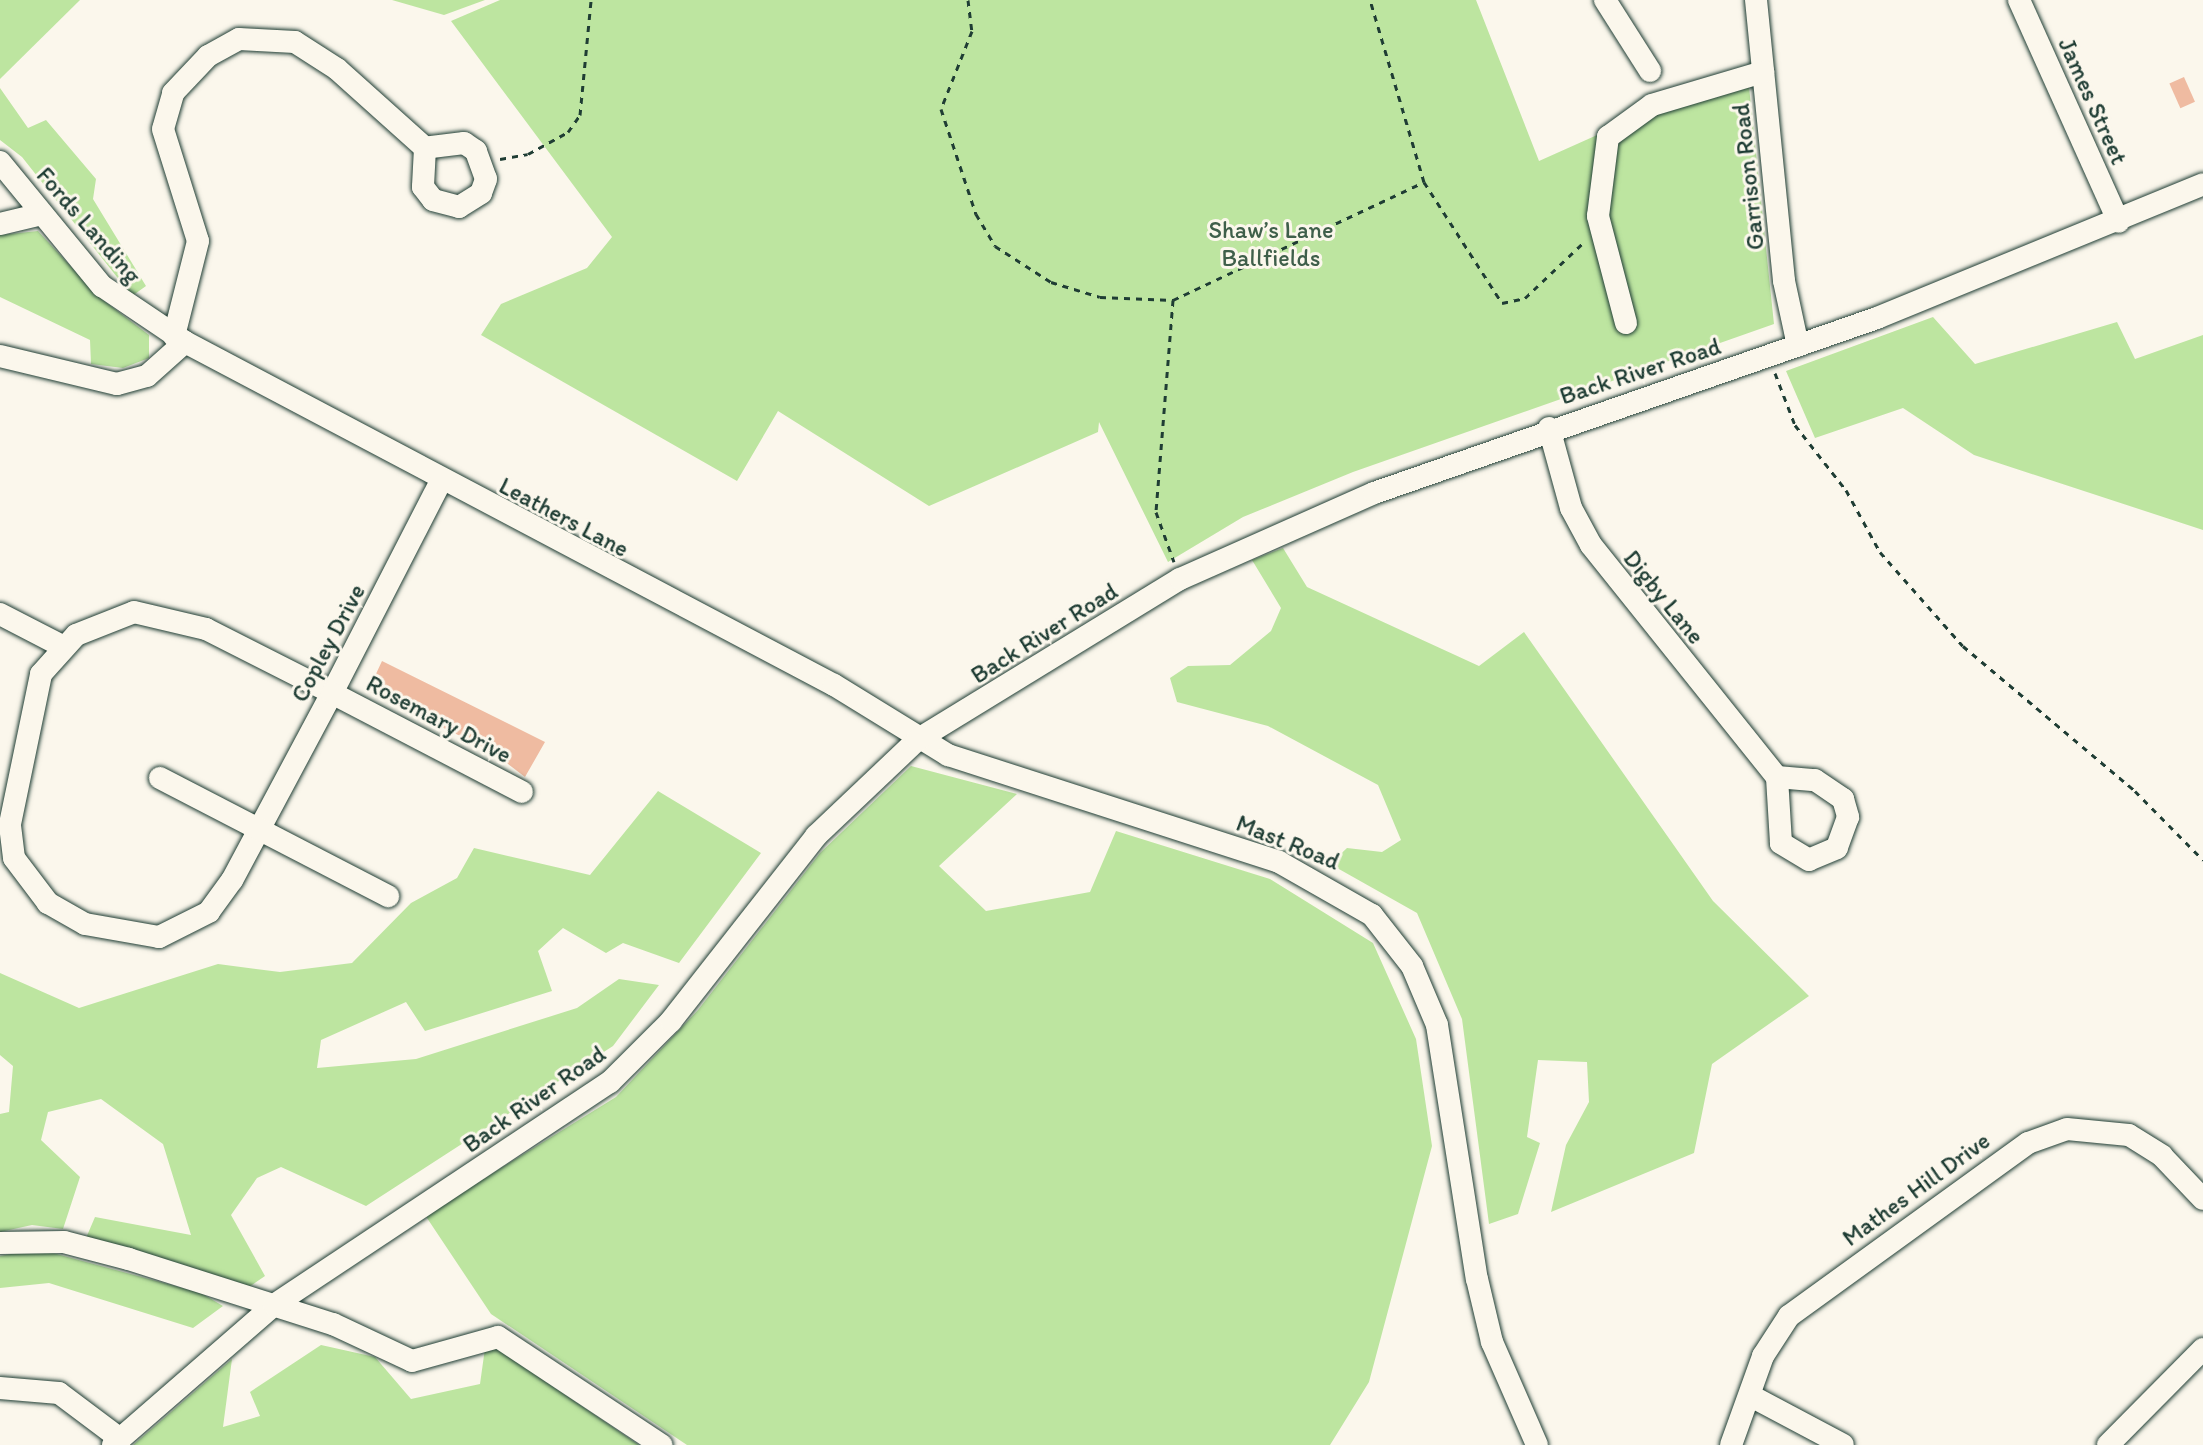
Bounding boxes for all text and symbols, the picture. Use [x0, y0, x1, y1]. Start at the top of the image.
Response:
street label: James Street [2052, 34, 2134, 168]
street label: Garrison Road [1726, 102, 1770, 252]
street label: Fords Landing [30, 161, 148, 289]
park label: Shaw’s Lane Ballfields [1208, 216, 1334, 272]
street label: Back River Road [1557, 332, 1723, 410]
street label: Leathers Lane [494, 471, 634, 563]
street label: Digby Lane [1617, 544, 1711, 650]
street label: Back River Road [966, 577, 1122, 689]
street label: Copley Drive [285, 579, 371, 707]
street label: Rosemary Drive [361, 669, 517, 769]
street label: Mast Road [1232, 808, 1344, 876]
street label: Back River Road [458, 1040, 610, 1158]
street label: Mathes Hill Drive [1836, 1126, 1996, 1252]

